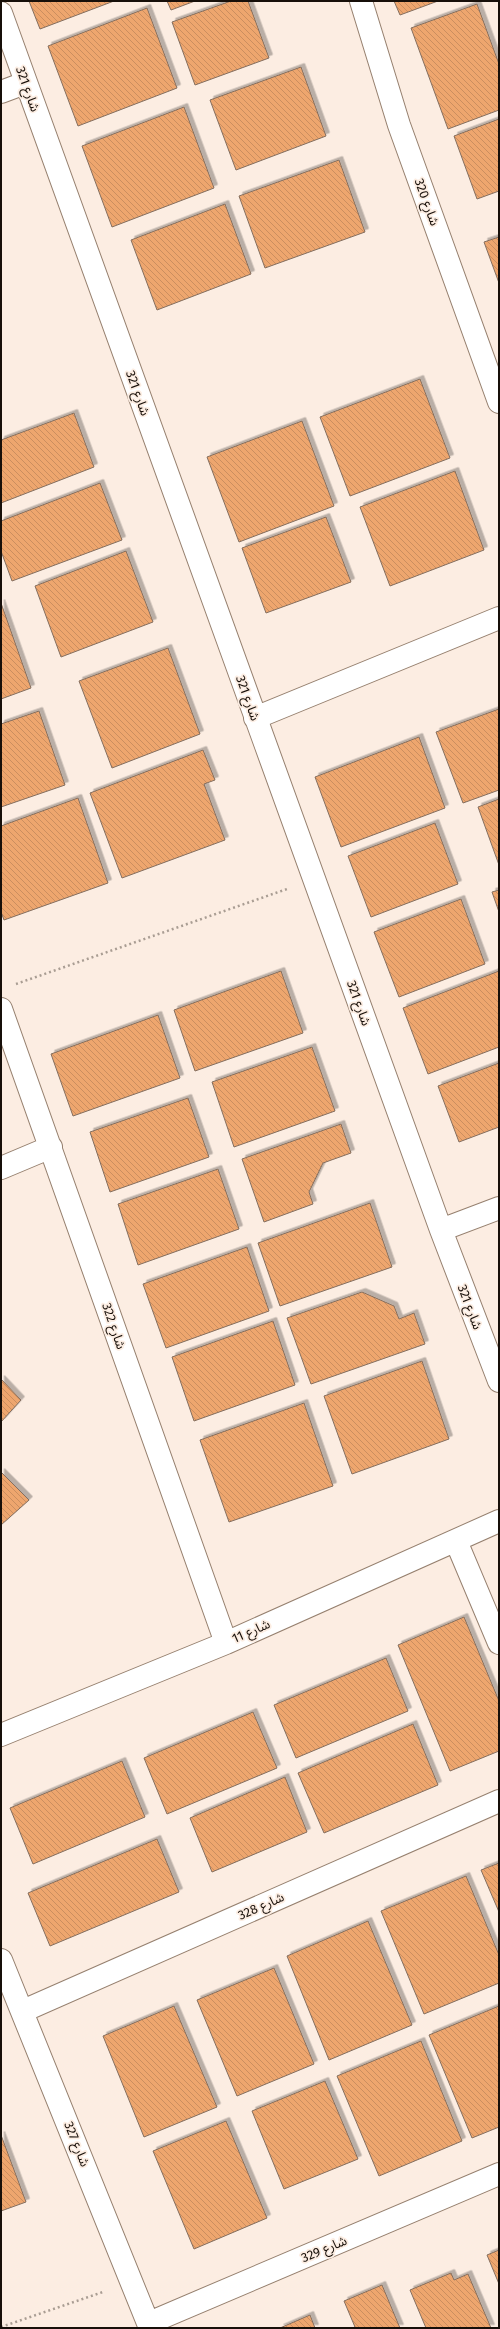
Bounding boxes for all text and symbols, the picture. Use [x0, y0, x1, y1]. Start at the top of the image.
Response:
street label: شارع 321 [10, 64, 43, 115]
street label: شارع 320 [409, 176, 442, 229]
street label: شارع 321 [120, 368, 153, 419]
street label: شارع 321 [230, 673, 263, 724]
street label: شارع 321 [341, 978, 374, 1029]
street label: شارع 321 [452, 1282, 485, 1333]
street label: شارع 322 [96, 1301, 129, 1352]
street label: شارع 11 [230, 1616, 273, 1649]
street label: شارع 328 [236, 1889, 288, 1926]
street label: شارع 327 [58, 2119, 93, 2170]
street label: شارع 329 [299, 2233, 350, 2268]

